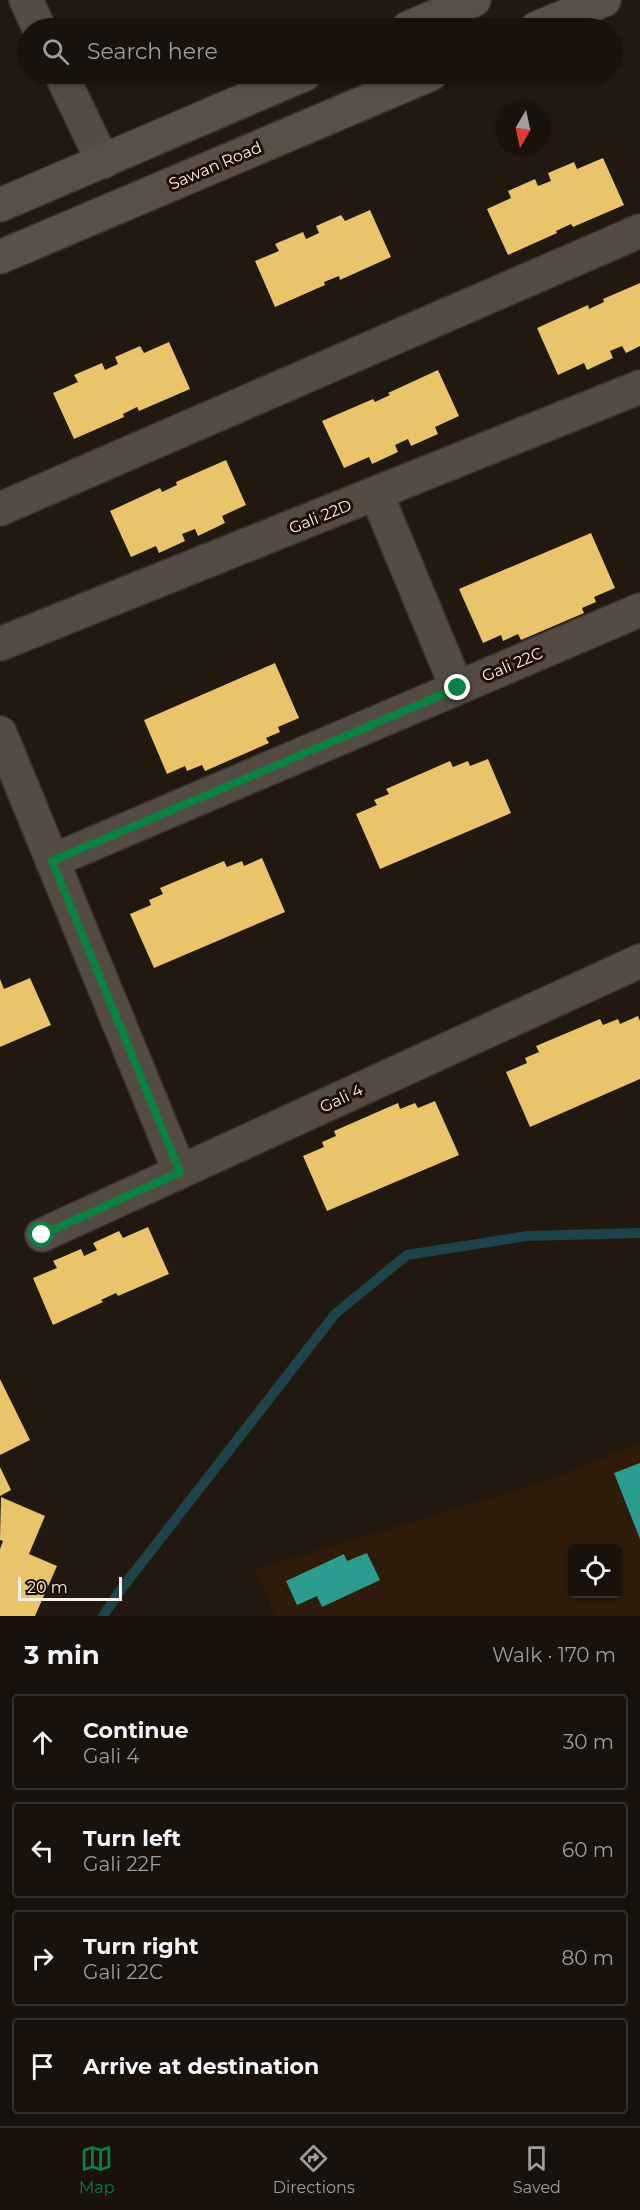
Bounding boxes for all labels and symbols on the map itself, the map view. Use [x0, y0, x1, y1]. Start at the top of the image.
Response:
north arrow [496, 102, 550, 156]
street label: Sawan Road [166, 137, 265, 194]
street label: Gali 22D [286, 495, 354, 538]
street label: Gali 22C [479, 643, 545, 686]
route end [444, 674, 470, 700]
street label: Gali 4 [317, 1080, 366, 1117]
route start [28, 1221, 54, 1247]
scale bar [18, 1574, 122, 1602]

